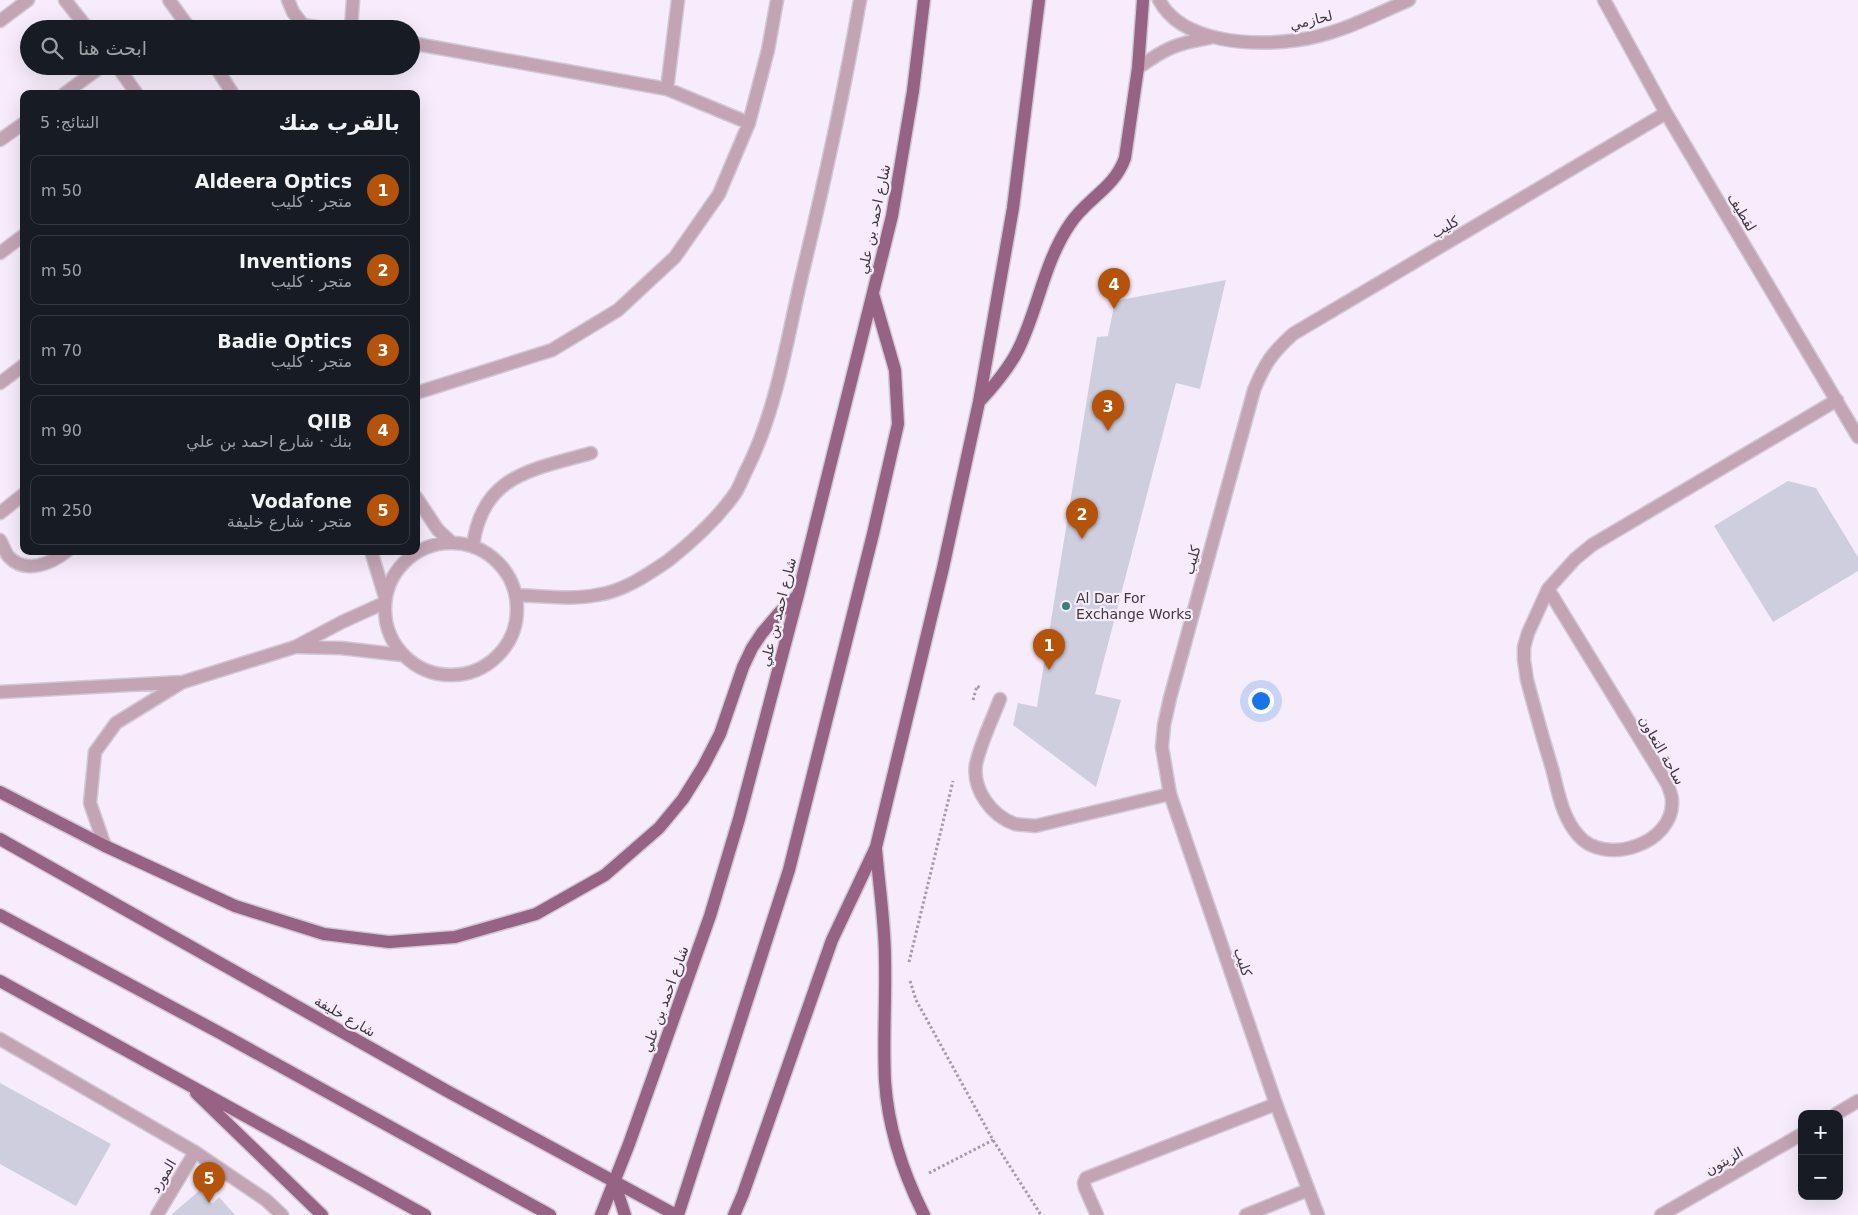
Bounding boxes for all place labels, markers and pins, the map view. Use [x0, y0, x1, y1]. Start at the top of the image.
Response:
pin: 4 [1098, 268, 1130, 309]
pin: 3 [1092, 390, 1124, 431]
pin: 2 [1066, 498, 1098, 539]
place label: Al Dar For Exchange Works [1076, 590, 1192, 622]
marker: Al Dar For Exchange Works [1060, 600, 1072, 612]
pin: 1 [1033, 629, 1065, 670]
pin: 5 [193, 1162, 225, 1203]

